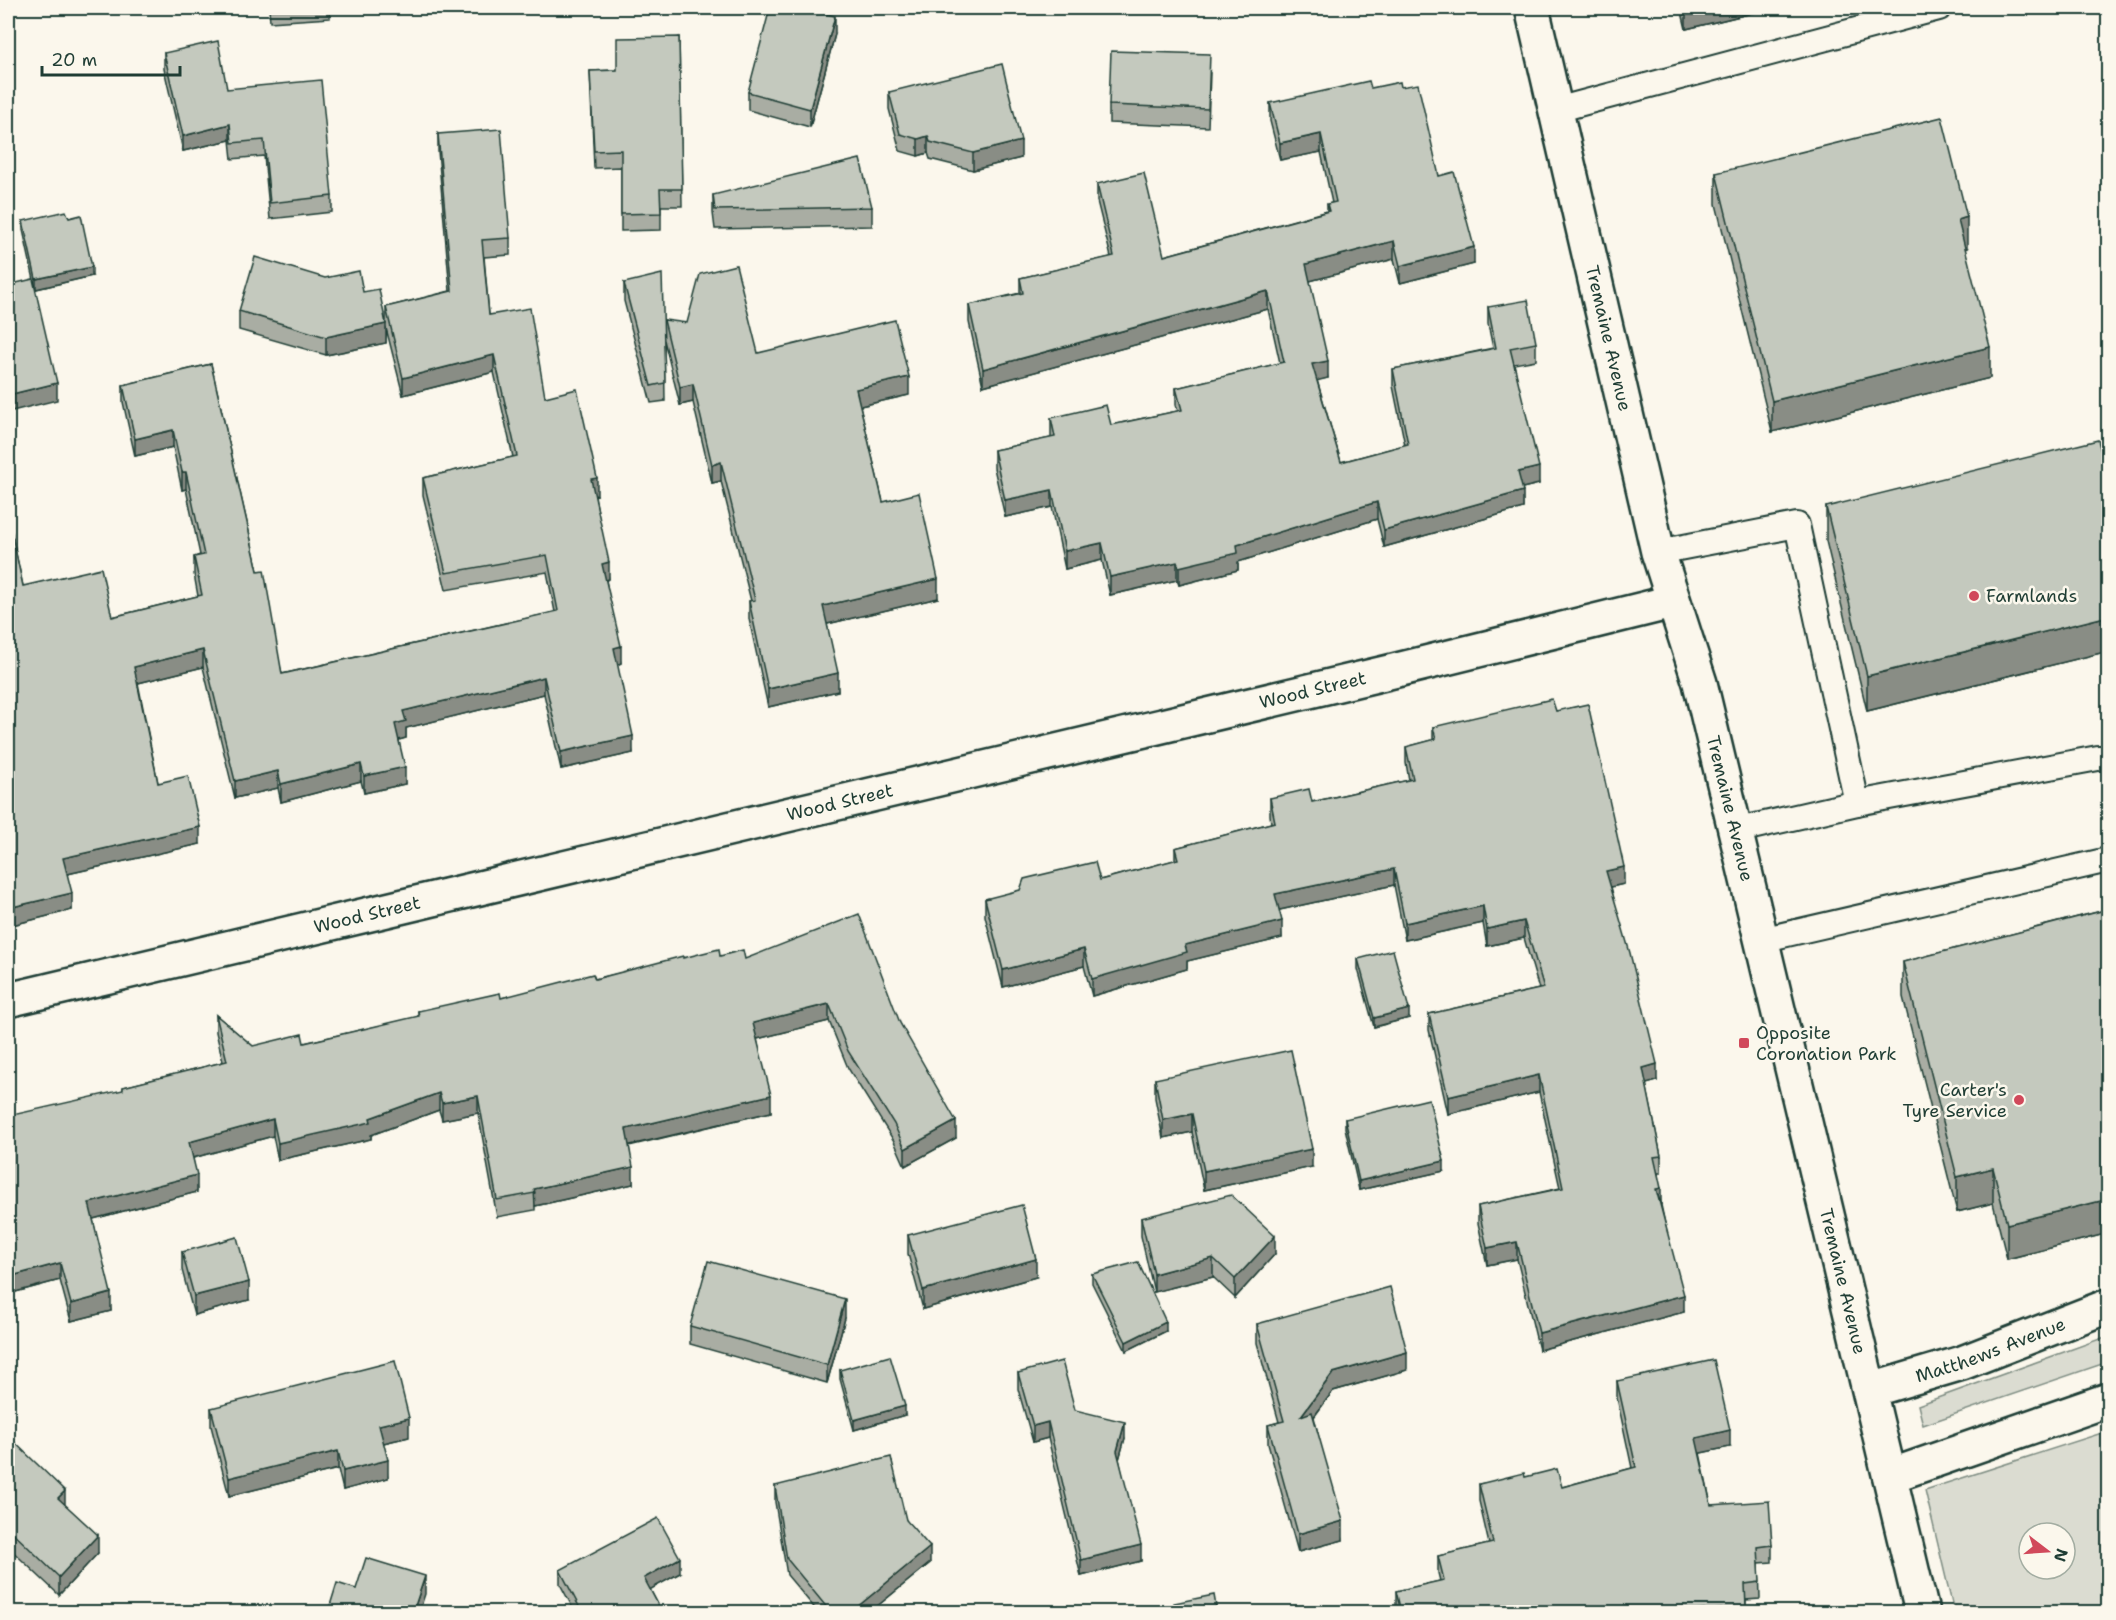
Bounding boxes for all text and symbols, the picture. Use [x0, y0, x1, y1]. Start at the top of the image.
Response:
scale bar [42, 39, 180, 77]
text: 20 m [51, 48, 97, 72]
street label: Tremaine Avenue [1580, 263, 1637, 414]
place label: Farmlands [1986, 584, 2077, 608]
marker: Farmlands [1967, 589, 1981, 603]
street label: Wood Street [1257, 666, 1369, 714]
street label: Tremaine Avenue [1701, 733, 1759, 884]
street label: Wood Street [784, 778, 896, 827]
street label: Wood Street [311, 890, 423, 939]
place label: Opposite Coronation Park [1756, 1021, 1897, 1066]
marker: Opposite Coronation Park [1737, 1036, 1751, 1050]
place label: Carter's Tyre Service [1902, 1078, 2007, 1123]
marker: Carter's Tyre Service [2012, 1093, 2026, 1107]
street label: Tremaine Avenue [1814, 1206, 1872, 1357]
street label: Matthews Avenue [1913, 1312, 2069, 1388]
north arrow [2017, 1521, 2077, 1581]
text: N [2049, 1546, 2073, 1564]

